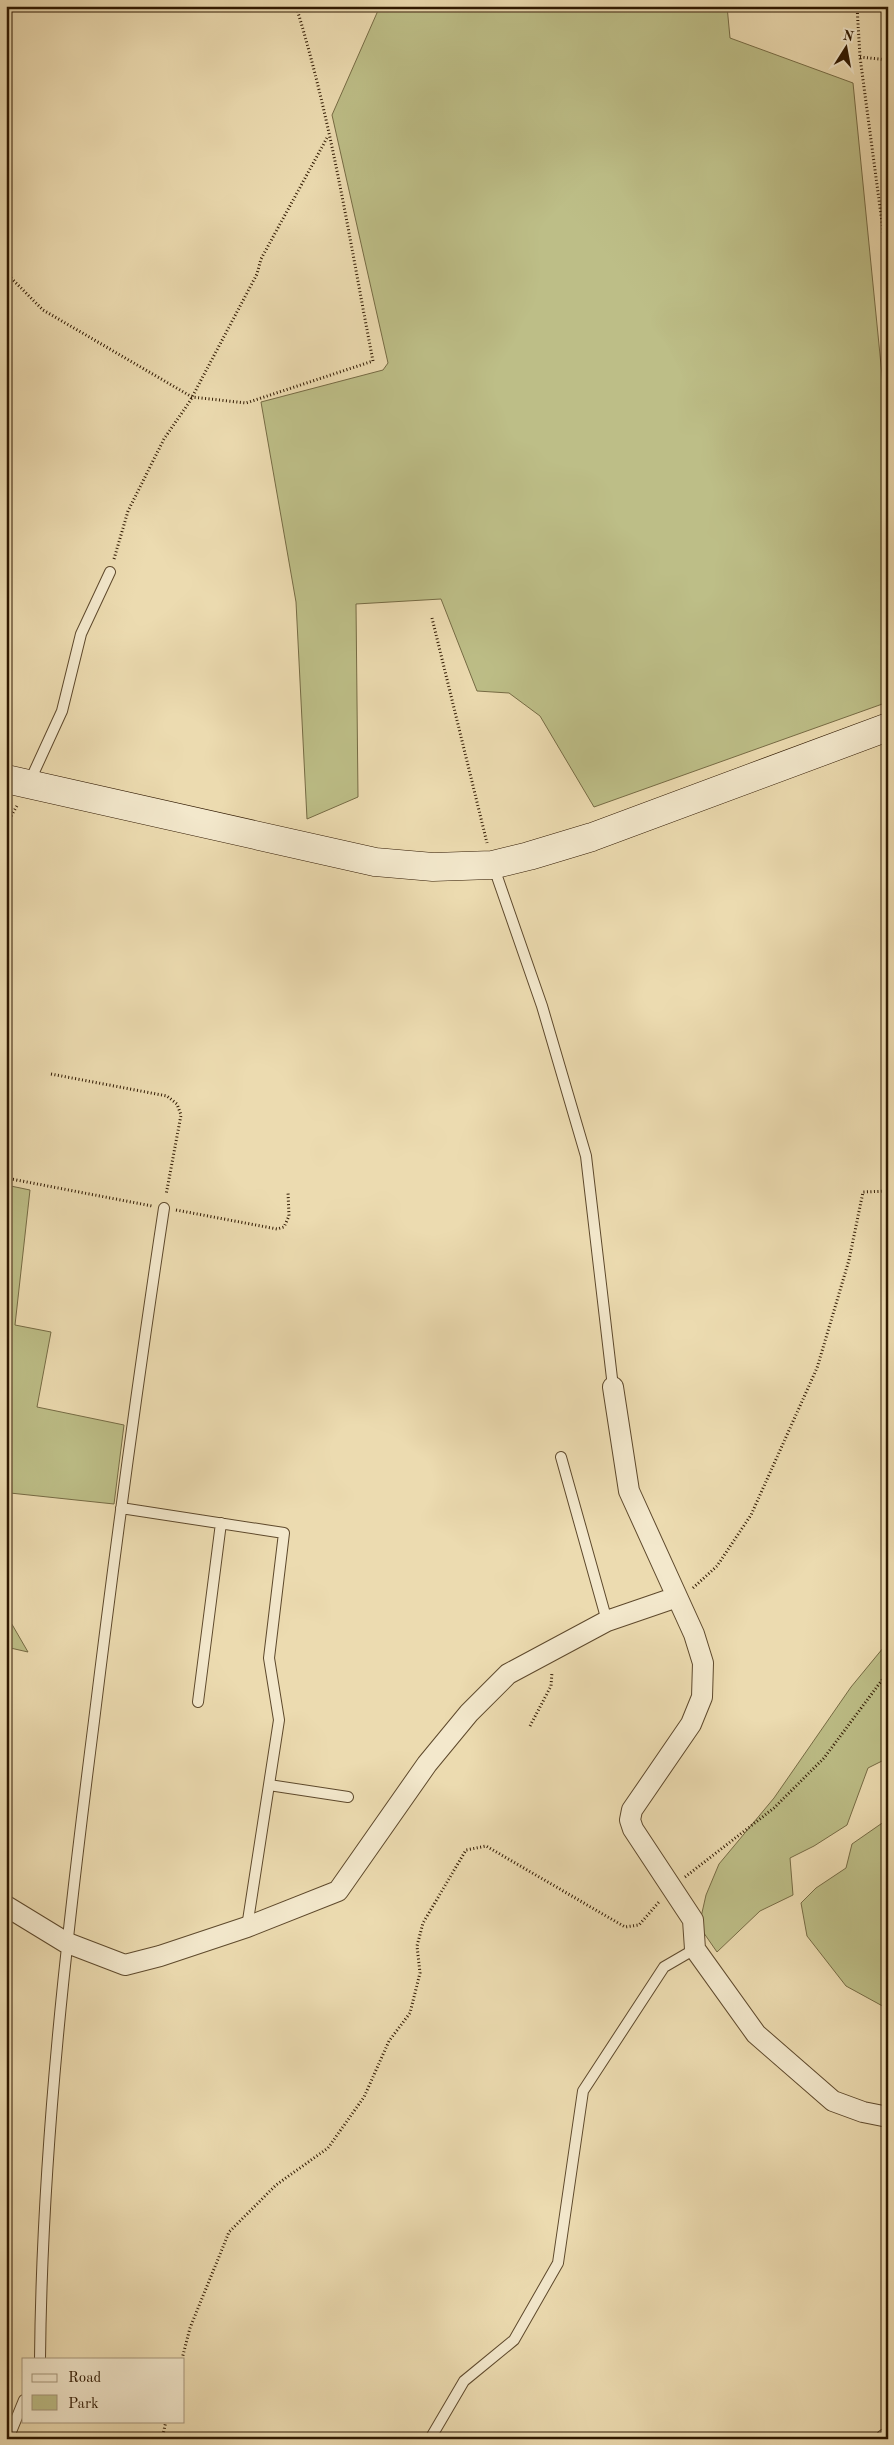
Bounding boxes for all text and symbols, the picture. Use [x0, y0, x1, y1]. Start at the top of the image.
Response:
north arrow [822, 22, 872, 72]
text: N [842, 28, 855, 44]
legend [22, 2358, 185, 2422]
text: Road [68, 2371, 102, 2386]
text: Park [68, 2397, 99, 2412]

